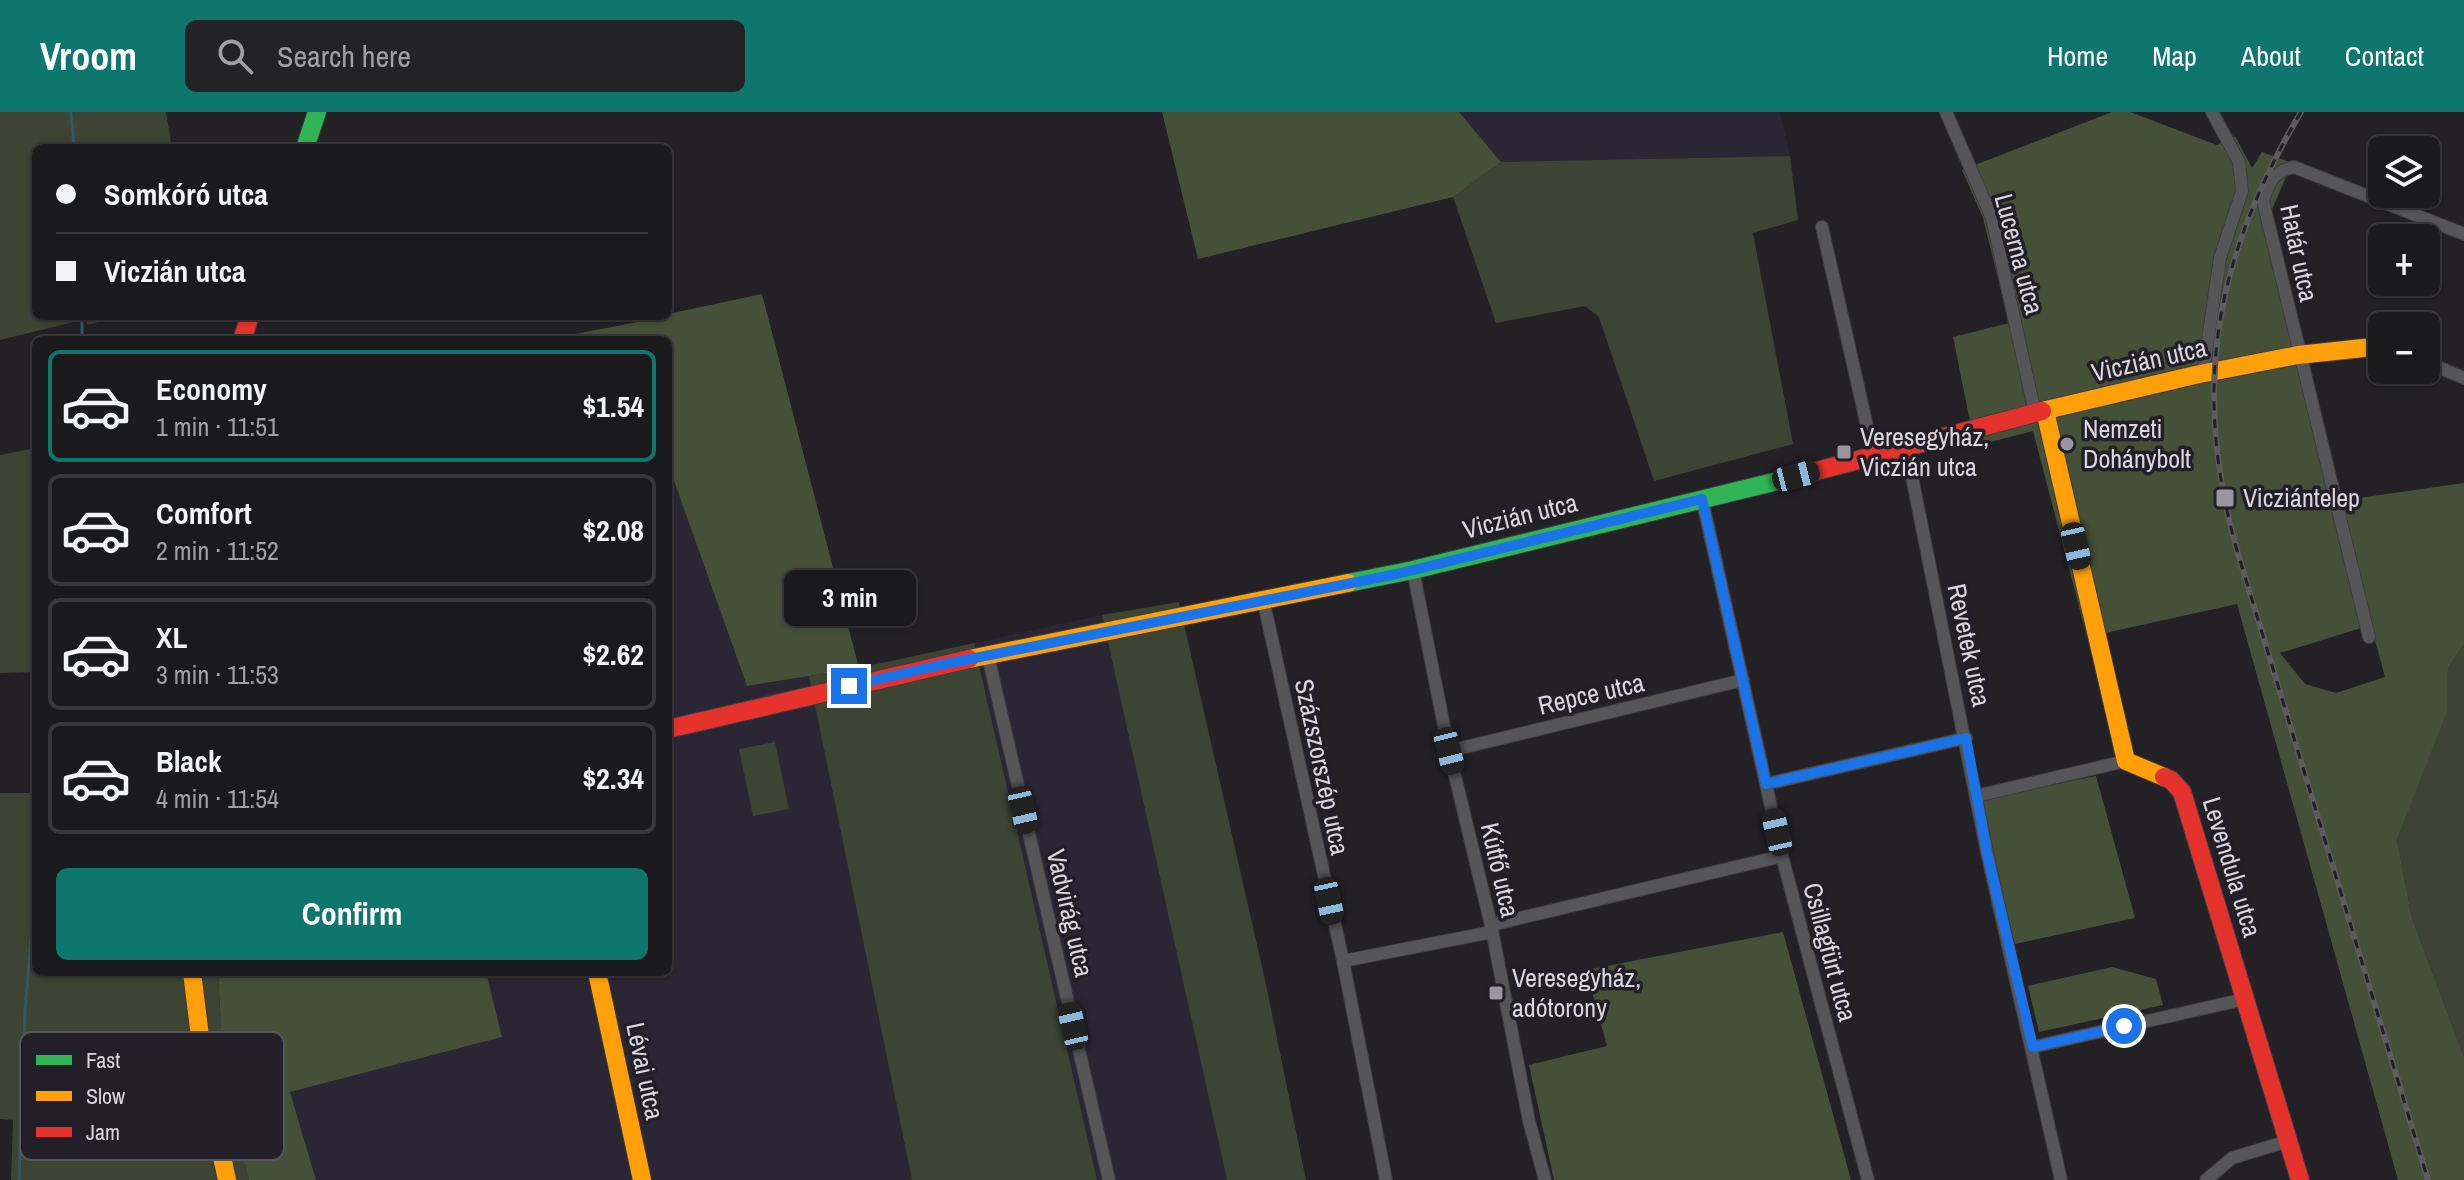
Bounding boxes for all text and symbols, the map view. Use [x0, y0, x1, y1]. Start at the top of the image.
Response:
search box [185, 20, 745, 92]
text: Vroom [40, 31, 137, 82]
icon: search [213, 34, 257, 78]
text: Search here [277, 36, 411, 76]
text: Home [2047, 37, 2108, 75]
text: Map [2152, 37, 2197, 75]
text: About [2241, 37, 2301, 75]
text: Contact [2345, 37, 2424, 75]
map controls [2368, 136, 2440, 384]
button: layers [2368, 136, 2440, 208]
text: Somkóró utca [104, 174, 268, 214]
street label: Lucerna utca [1987, 190, 2052, 318]
street label: Határ utca [2272, 201, 2327, 305]
button: + [2368, 224, 2440, 296]
text: Viczián utca [104, 251, 246, 291]
button: − [2368, 312, 2440, 384]
street label: Viczián utca [2088, 329, 2210, 390]
text: Economy [156, 369, 267, 409]
icon: car [60, 370, 132, 442]
text: $1.54 [582, 386, 644, 426]
text: 1 min · 11:51 [156, 409, 279, 444]
place label: Nemzeti Dohánybolt [2083, 411, 2191, 476]
place label: Veresegyház, Viczián utca [1860, 419, 1989, 484]
marker: Nemzeti Dohánybolt [2058, 435, 2076, 453]
marker: Veresegyház, Viczián utca [1835, 443, 1853, 461]
car [1770, 459, 1822, 493]
place label: Vicziántelep [2243, 480, 2360, 515]
street label: Viczián utca [1459, 484, 1581, 547]
marker: Vicziántelep [2214, 487, 2236, 509]
text: Comfort [156, 493, 252, 533]
icon: car [60, 494, 132, 566]
text: $2.08 [582, 510, 644, 550]
car [2059, 520, 2093, 572]
text: 2 min · 11:52 [156, 533, 279, 568]
callout: 3 min [783, 570, 915, 626]
text: 3 min [822, 580, 878, 615]
street label: Revetek utca [1939, 580, 2000, 710]
text: XL [156, 617, 187, 657]
icon: car [60, 618, 132, 690]
text: $2.62 [582, 634, 644, 674]
text: 3 min · 11:53 [156, 657, 279, 692]
street label: Repce utca [1534, 664, 1648, 723]
route end [831, 668, 867, 704]
street label: Százszorszép utca [1287, 676, 1358, 858]
car [1432, 725, 1466, 777]
text: Black [156, 741, 222, 781]
icon: car [60, 742, 132, 814]
text: $2.34 [582, 758, 644, 798]
text: 4 min · 11:54 [156, 781, 279, 816]
car [1006, 784, 1040, 836]
street label: Levendula utca [2195, 793, 2270, 941]
car [1760, 806, 1794, 858]
street label: Kútfő utca [1473, 819, 1528, 921]
street label: Vadvirág utca [1039, 846, 1102, 980]
button: Confirm [56, 868, 648, 960]
car [1312, 875, 1346, 927]
street label: Csillagfürt utca [1795, 879, 1866, 1025]
place label: Veresegyház, adótorony [1512, 960, 1641, 1025]
marker: Veresegyház, adótorony [1487, 984, 1505, 1002]
car [1056, 1000, 1090, 1052]
route start [2106, 1008, 2142, 1044]
street label: Lévai utca [618, 1019, 673, 1123]
legend [20, 1032, 284, 1160]
text: Fast [86, 1045, 120, 1075]
text: Slow [86, 1081, 125, 1111]
text: Jam [86, 1117, 120, 1147]

